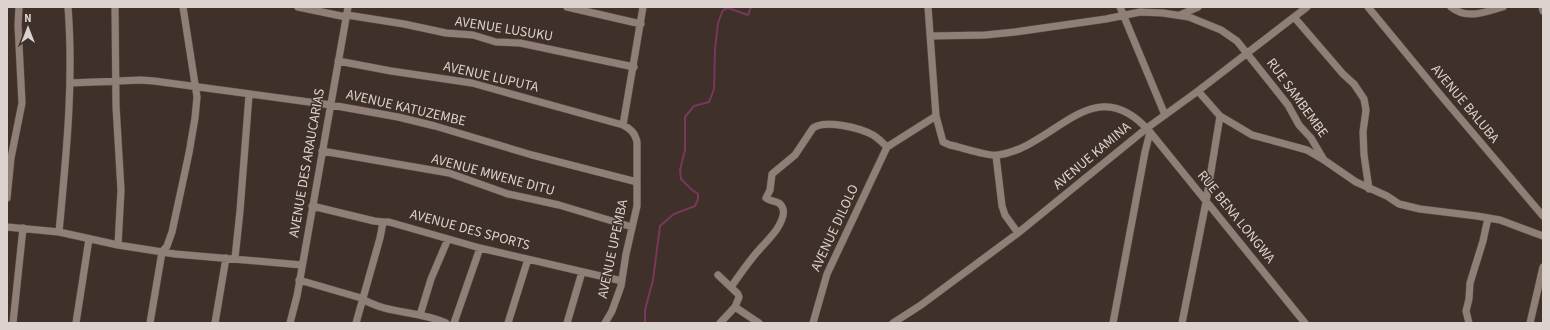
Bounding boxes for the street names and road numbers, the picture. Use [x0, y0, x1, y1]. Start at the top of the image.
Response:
street label: AVENUE LUSUKU [454, 11, 554, 47]
street label: RUE SAMBEMBE [1261, 54, 1333, 142]
street label: AVENUE LUPUTA [441, 56, 541, 98]
street label: AVENUE BALUBA [1426, 60, 1504, 148]
street label: AVENUE KATUZEMBE [344, 84, 468, 132]
street label: AVENUE DES ARAUCARIAS [284, 87, 330, 239]
street label: AVENUE KAMINA [1049, 117, 1136, 195]
street label: AVENUE MWENE DITU [429, 149, 557, 201]
street label: RUE BENA LONGWA [1192, 166, 1280, 268]
street label: AVENUE DILOLO [806, 181, 864, 275]
street label: AVENUE UPEMBA [593, 197, 633, 300]
street label: AVENUE DES SPORTS [408, 204, 532, 256]

